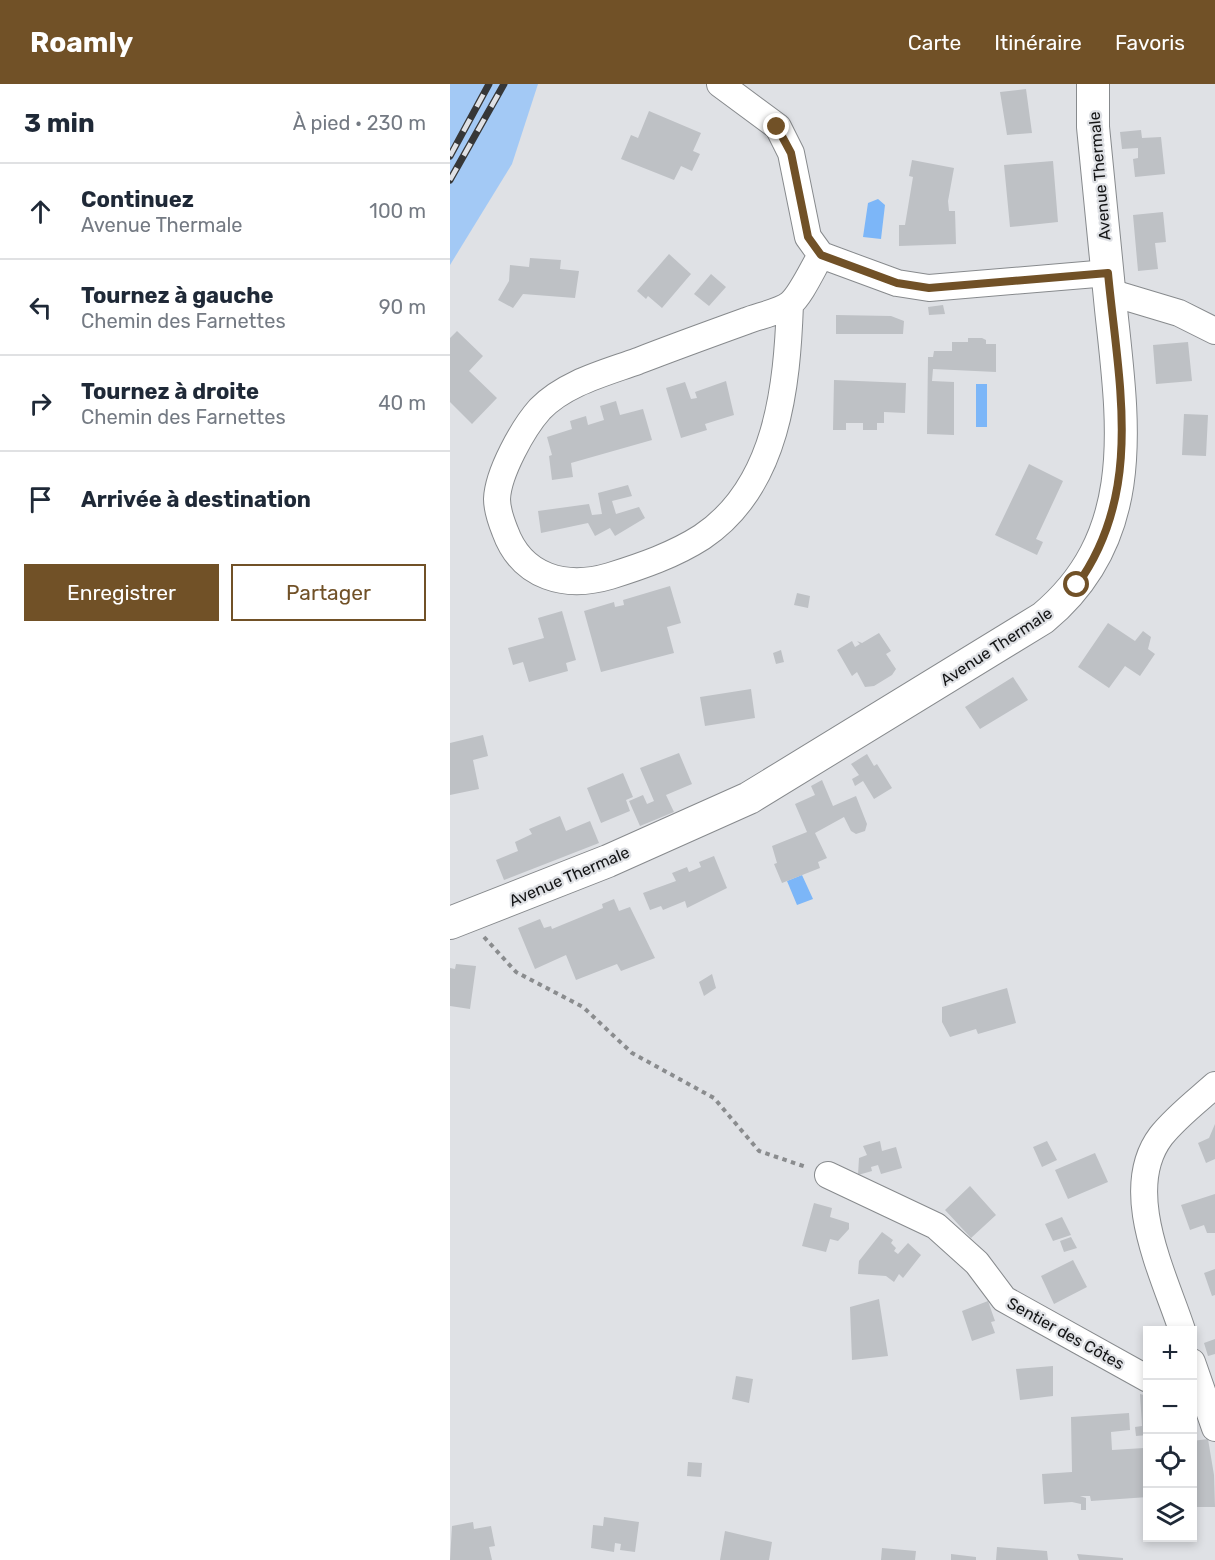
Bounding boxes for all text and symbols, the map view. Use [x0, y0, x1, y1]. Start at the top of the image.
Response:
text: Roamly [30, 26, 133, 59]
text: Carte [908, 30, 961, 55]
text: Itinéraire [994, 30, 1082, 55]
text: Favoris [1115, 30, 1185, 55]
text: 3 min [24, 108, 95, 139]
text: À pied · 230 m [293, 111, 426, 135]
street label: Avenue Thermale [1084, 111, 1115, 241]
route end [763, 113, 789, 139]
text: Continuez [81, 186, 194, 213]
icon: ahead [24, 195, 57, 228]
text: 100 m [369, 199, 426, 223]
text: Avenue Thermale [81, 213, 243, 237]
text: Tournez à gauche [81, 282, 274, 309]
icon: left [24, 291, 57, 324]
text: 90 m [379, 295, 426, 319]
text: Chemin des Farnettes [81, 309, 286, 333]
text: Tournez à droite [81, 378, 259, 405]
icon: right [24, 387, 57, 420]
text: 40 m [378, 391, 426, 415]
text: Chemin des Farnettes [81, 405, 286, 429]
icon: arrive [24, 483, 57, 516]
text: Arrivée à destination [81, 486, 311, 513]
button: Enregistrer [24, 564, 219, 621]
button: Partager [231, 564, 426, 621]
route start [1063, 571, 1089, 597]
street label: Avenue Thermale [937, 603, 1056, 690]
street label: Avenue Thermale [506, 842, 632, 910]
street label: Sentier des Côtes [1004, 1293, 1128, 1373]
map controls [1143, 1326, 1197, 1542]
button: + [1143, 1326, 1197, 1380]
button: − [1143, 1380, 1197, 1434]
button: locate [1143, 1434, 1197, 1488]
button: layers [1143, 1488, 1197, 1542]

